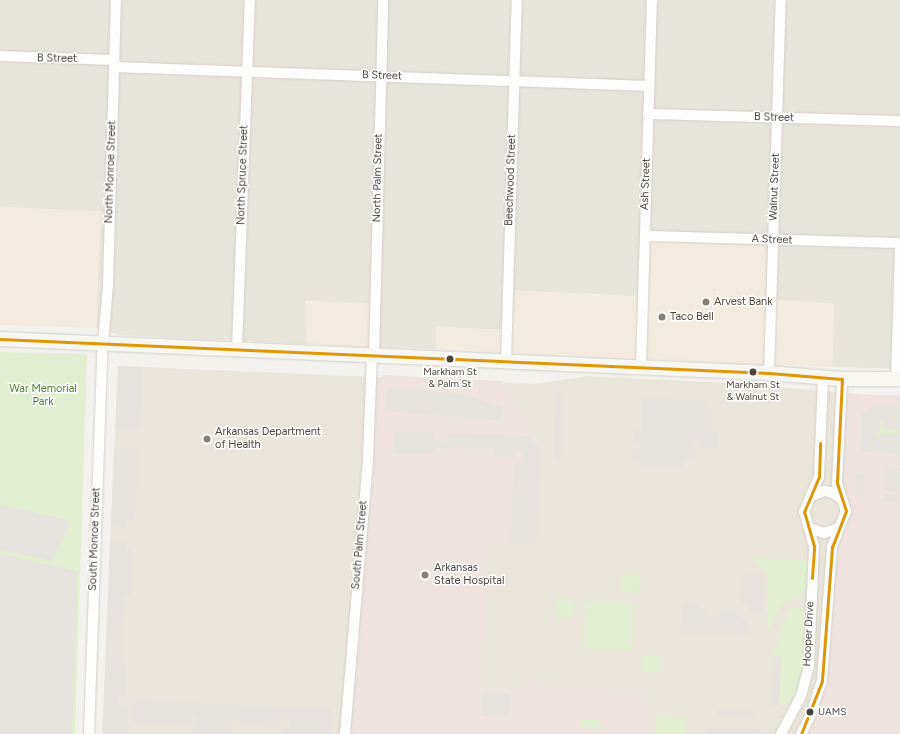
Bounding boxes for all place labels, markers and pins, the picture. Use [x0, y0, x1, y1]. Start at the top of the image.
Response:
place label: Arvest Bank [714, 295, 773, 309]
marker: Arvest Bank [701, 297, 711, 307]
place label: Taco Bell [670, 310, 714, 324]
marker: Taco Bell [657, 312, 667, 322]
marker: Markham St & Palm St [445, 354, 455, 364]
place label: Markham St & Palm St [423, 365, 477, 388]
marker: Markham St & Walnut St [748, 367, 758, 377]
place label: Markham St & Walnut St [726, 378, 780, 402]
place label: Arkansas Department of Health [215, 426, 321, 452]
marker: Arkansas Department of Health [202, 434, 212, 444]
place label: Arkansas State Hospital [434, 562, 504, 588]
marker: Arkansas State Hospital [419, 569, 431, 581]
place label: UAMS [818, 706, 846, 718]
marker: UAMS [805, 707, 815, 717]

